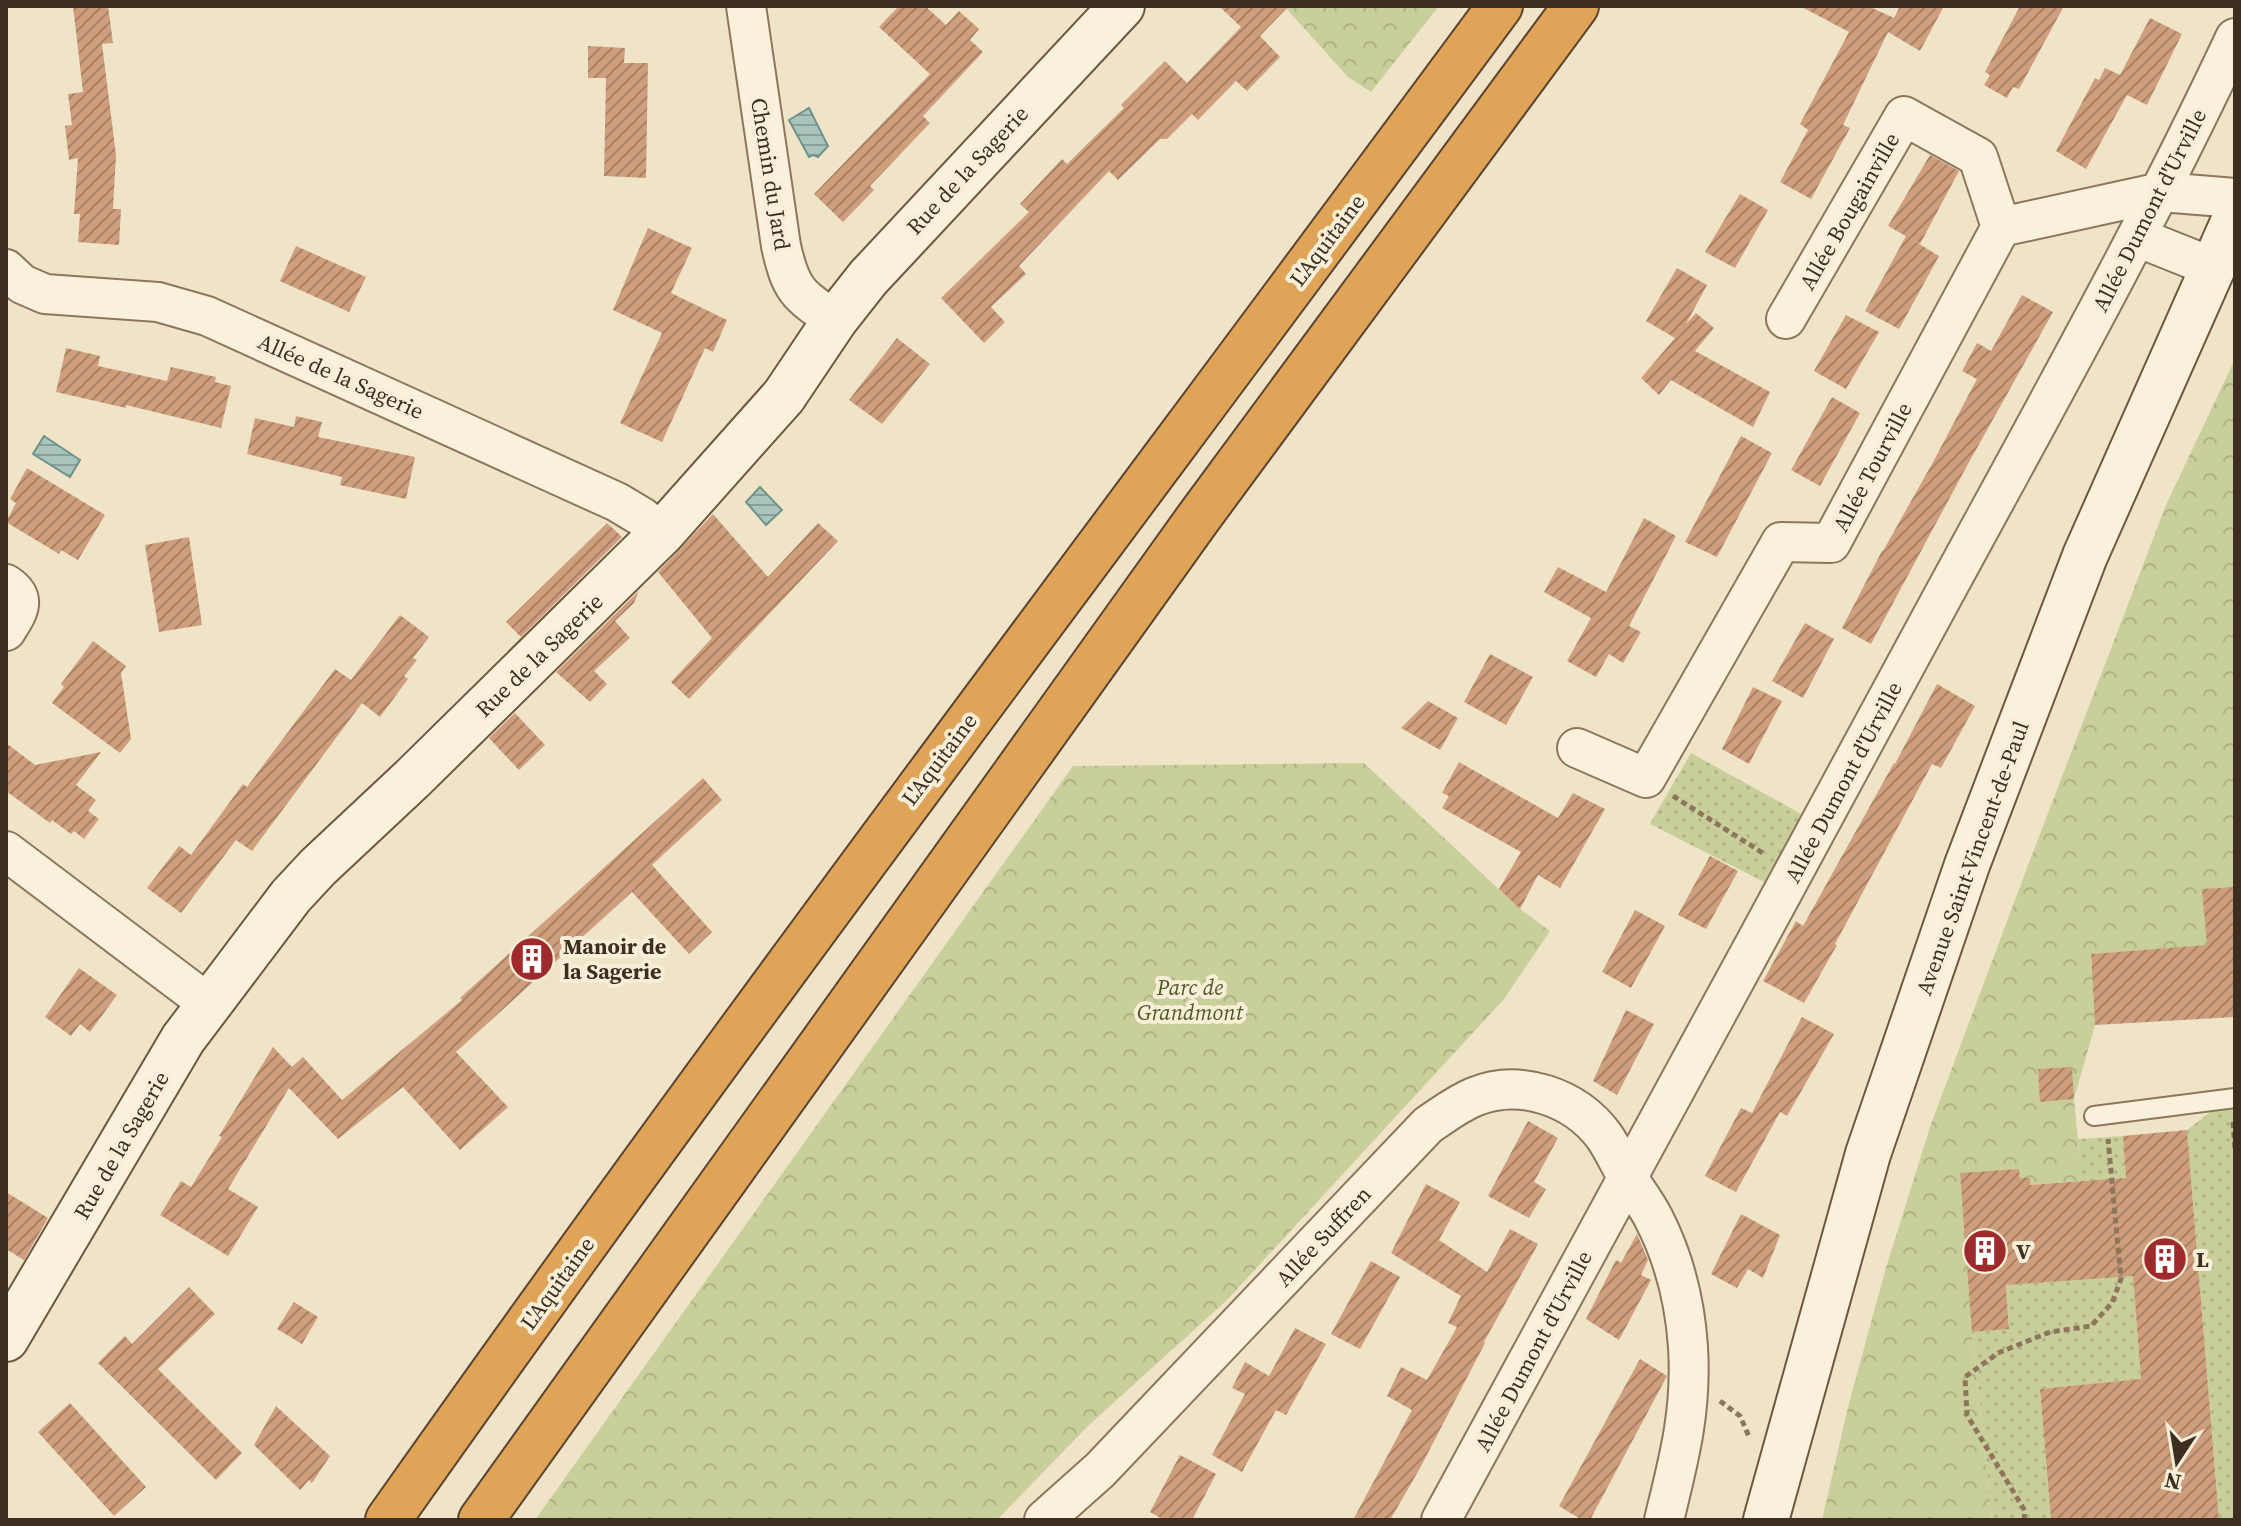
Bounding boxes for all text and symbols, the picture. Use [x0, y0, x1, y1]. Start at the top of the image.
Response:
street label: Chemin du Jard [744, 96, 798, 253]
street label: Rue de la Sagerie [899, 99, 1035, 241]
street label: Allée Dumont d'Urville [2085, 103, 2213, 317]
street label: Allée Bougainville [1792, 127, 1906, 295]
street label: L'Aquitaine [1282, 188, 1372, 292]
street label: Allée de la Sagerie [253, 326, 429, 426]
street label: Allée Tourville [1825, 397, 1919, 537]
street label: Rue de la Sagerie [469, 586, 609, 724]
street label: Allée Dumont d'Urville [1777, 676, 1909, 888]
street label: L'Aquitaine [894, 707, 984, 811]
street label: Avenue Saint-Vincent-de-Paul [1908, 717, 2036, 999]
place label: Manoir de la Sagerie [563, 931, 666, 986]
building icon: Manoir de la Sagerie [508, 935, 556, 983]
park label: Parc de Grandmont [1137, 972, 1244, 1027]
street label: Rue de la Sagerie [66, 1066, 176, 1224]
street label: Allée Suffren [1269, 1179, 1377, 1293]
building icon: V [1961, 1227, 2009, 1275]
street label: L'Aquitaine [513, 1230, 601, 1336]
building icon: L [2141, 1235, 2189, 1283]
place label: V [2016, 1236, 2031, 1266]
place label: L [2196, 1244, 2209, 1274]
street label: Allée Dumont d'Urville [1467, 1245, 1599, 1457]
north arrow [2137, 1422, 2217, 1502]
text: N [2162, 1465, 2184, 1498]

